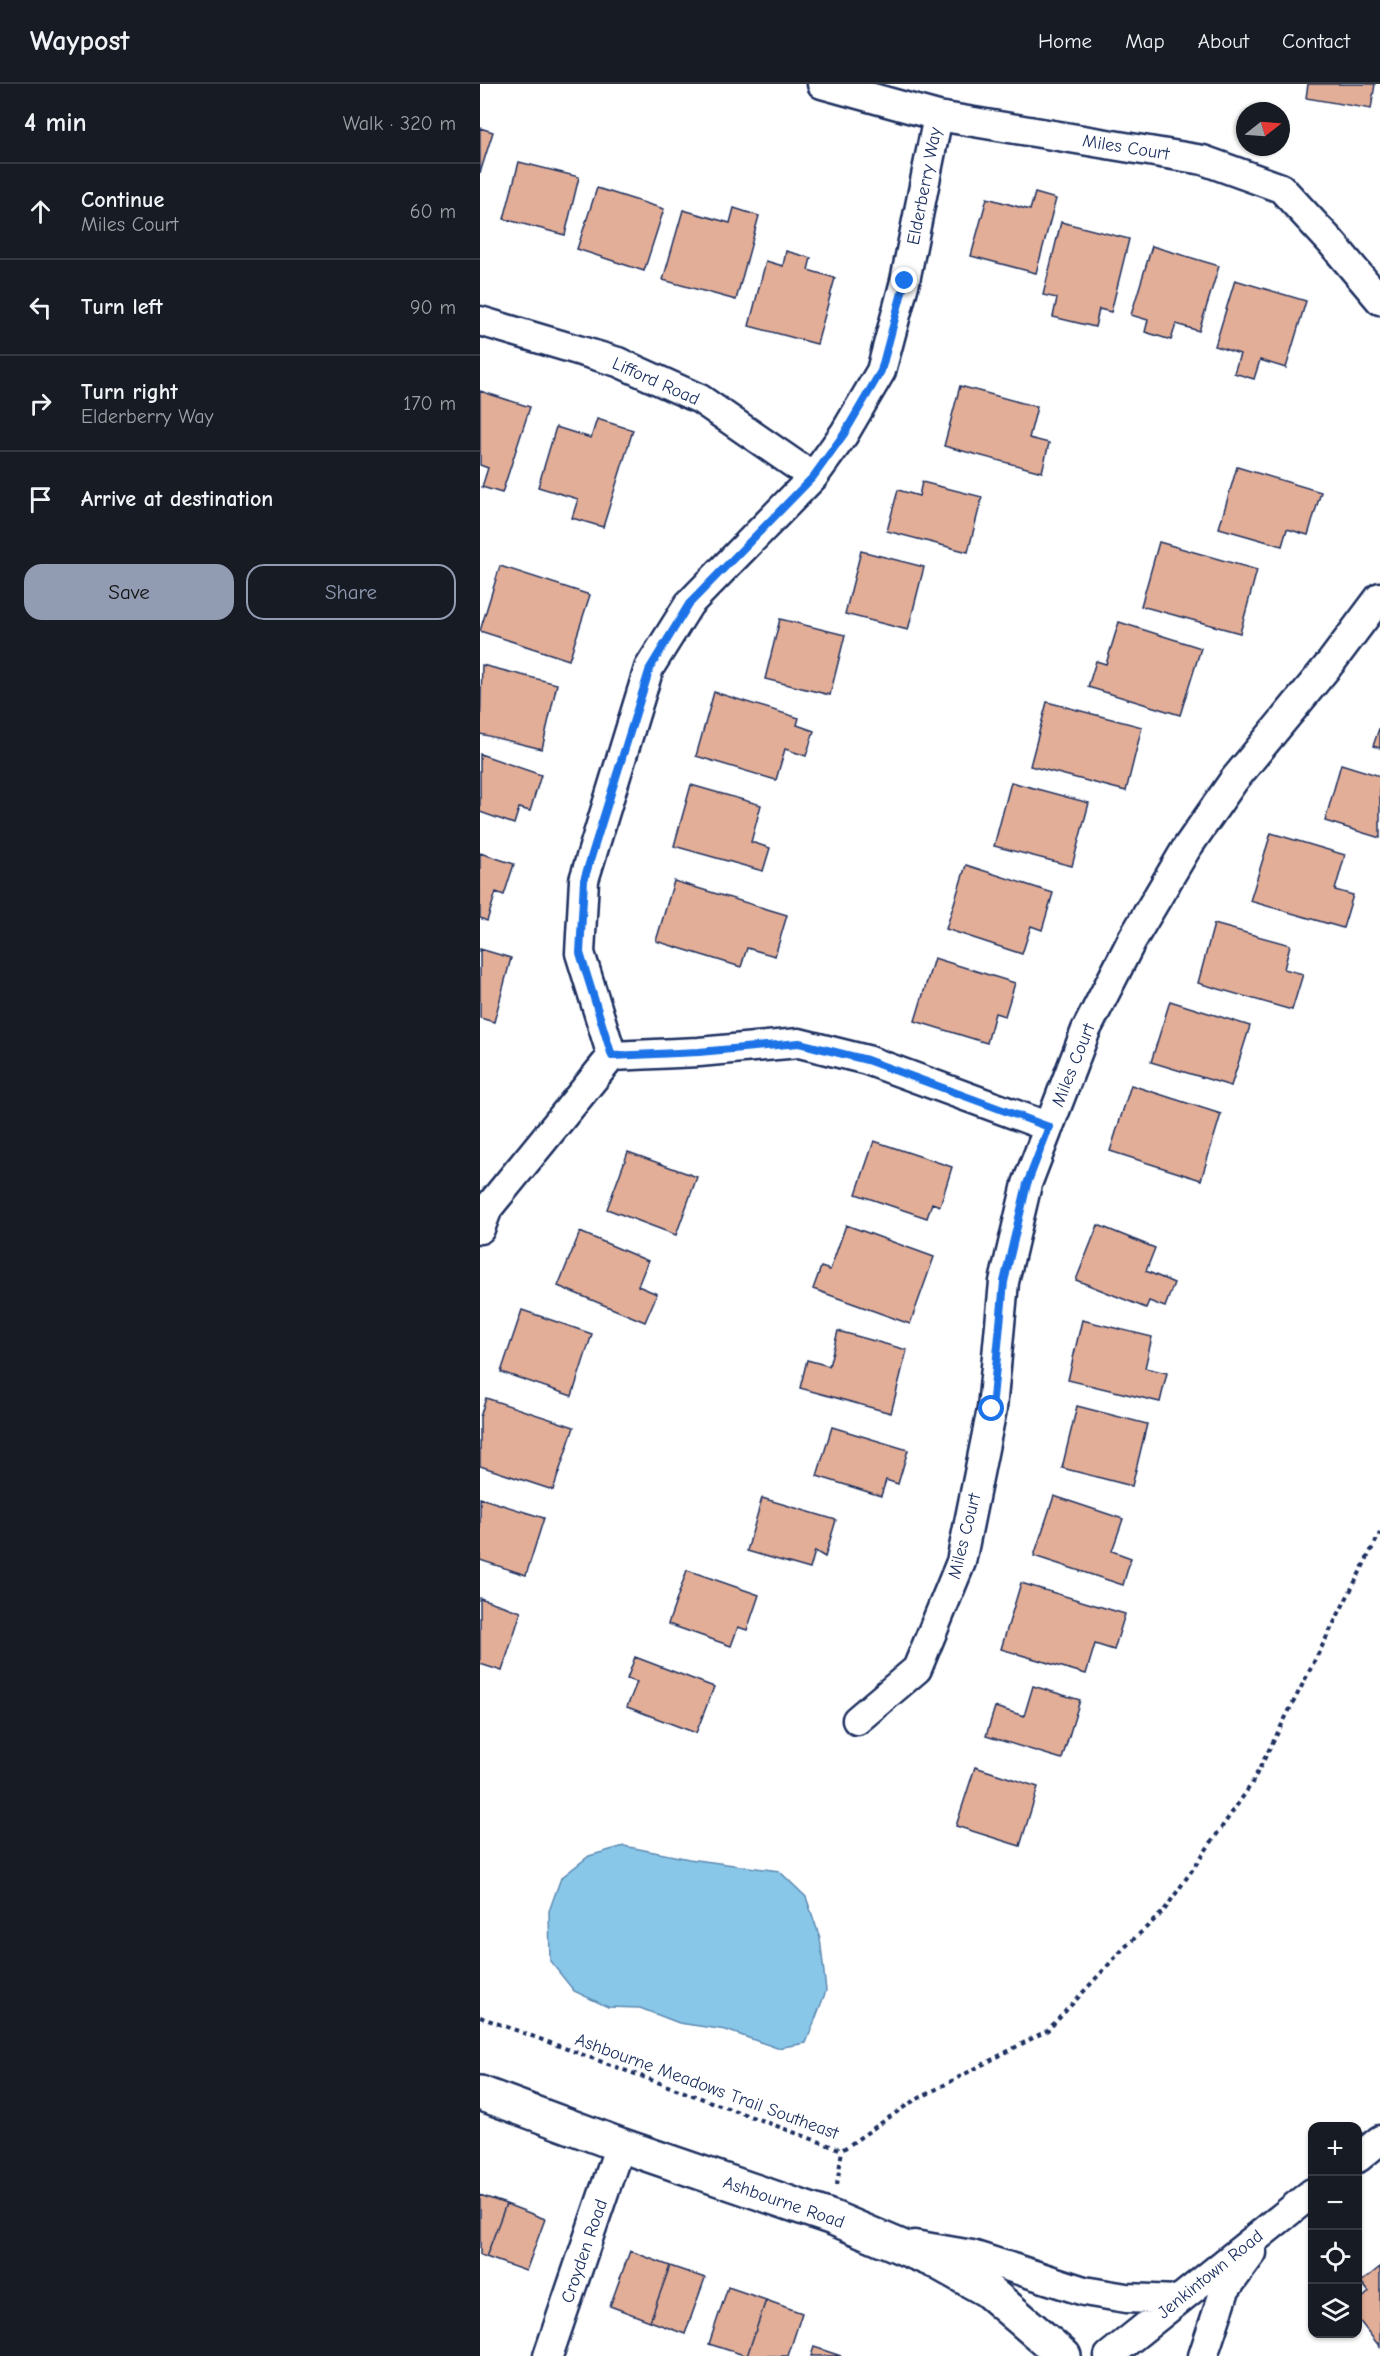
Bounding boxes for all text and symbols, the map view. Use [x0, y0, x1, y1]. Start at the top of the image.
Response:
text: Waypost [30, 25, 130, 57]
text: Home [1038, 29, 1092, 53]
text: Map [1125, 29, 1165, 53]
text: About [1198, 29, 1249, 53]
text: Contact [1282, 29, 1350, 53]
north arrow [1236, 102, 1290, 156]
text: 4 min [24, 108, 87, 138]
text: Walk · 320 m [343, 112, 456, 135]
street label: Elderberry Way [903, 125, 946, 247]
street label: Miles Court [1081, 130, 1172, 165]
text: Continue [81, 187, 164, 213]
icon: ahead [24, 195, 57, 228]
text: 60 m [410, 200, 456, 223]
text: Miles Court [81, 213, 178, 236]
route end [891, 267, 917, 293]
icon: left [24, 291, 57, 324]
text: Turn left [81, 294, 163, 320]
text: 90 m [410, 296, 456, 319]
street label: Lifford Road [609, 353, 703, 410]
text: Turn right [81, 379, 178, 405]
icon: right [24, 387, 57, 420]
text: 170 m [403, 392, 456, 415]
text: Elderberry Way [81, 405, 213, 428]
icon: arrive [24, 483, 57, 516]
text: Arrive at destination [81, 486, 273, 512]
button: Save [24, 564, 234, 620]
button: Share [246, 564, 456, 620]
street label: Miles Court [1047, 1020, 1100, 1110]
route start [978, 1395, 1004, 1421]
street label: Miles Court [944, 1490, 985, 1581]
street label: Ashbourne Meadows Trail Southeast [572, 2029, 842, 2144]
map controls [1308, 2122, 1362, 2338]
button: + [1308, 2122, 1362, 2176]
street label: Ashbourne Road [720, 2172, 847, 2233]
button: − [1308, 2176, 1362, 2230]
street label: Croyden Road [557, 2196, 612, 2306]
street label: Jenkintown Road [1153, 2225, 1267, 2323]
button: locate [1308, 2230, 1362, 2284]
button: layers [1308, 2284, 1362, 2338]

